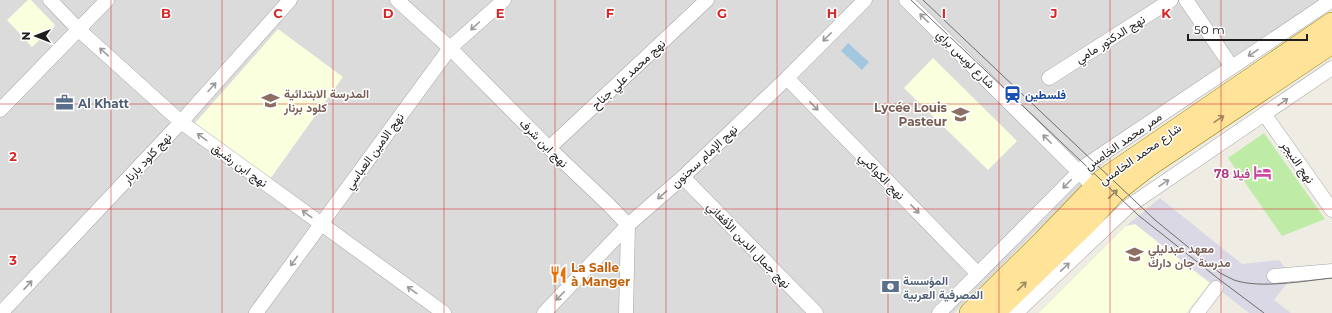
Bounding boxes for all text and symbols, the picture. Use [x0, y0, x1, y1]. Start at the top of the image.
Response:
text: B [161, 5, 171, 21]
text: C [273, 5, 283, 21]
text: D [383, 5, 394, 21]
text: E [496, 5, 505, 21]
text: F [606, 5, 614, 21]
text: G [717, 5, 727, 21]
text: H [827, 5, 837, 21]
text: I [942, 5, 946, 21]
text: J [1049, 5, 1058, 21]
text: K [1161, 5, 1171, 21]
street label: نهج الدكتور مامي [1072, 12, 1149, 69]
one-way arrow [919, 13, 929, 23]
north arrow [16, 16, 56, 56]
scale bar [1188, 16, 1307, 42]
one-way arrow [471, 21, 481, 30]
text: 50 m [1194, 22, 1225, 37]
street label: شارع لويس براي [932, 27, 998, 93]
text: N [19, 32, 33, 40]
one-way arrow [822, 32, 832, 42]
street label: نهج محمد علي جناح [588, 36, 670, 114]
one-way arrow [99, 48, 109, 57]
one-way arrow [1248, 49, 1259, 57]
one-way arrow [207, 83, 216, 93]
station icon: فلسطين [1002, 84, 1022, 104]
place label: المدرسة الابتدائية كلود برنار [283, 86, 369, 116]
place label: فلسطين [1025, 87, 1067, 102]
school or university icon: المدرسة الابتدائية كلود برنار [261, 90, 281, 110]
office icon: Al Khatt [55, 93, 75, 113]
place label: Al Khatt [77, 96, 130, 111]
one-way arrow [1277, 98, 1288, 106]
place label: Lycée Louis Pasteur [874, 100, 948, 129]
one-way arrow [809, 101, 819, 111]
school or university icon: Lycée Louis Pasteur [950, 104, 970, 124]
street label: ممر محمد الخامس [1081, 109, 1165, 174]
street label: نهج الامين العباسي [341, 110, 409, 194]
one-way arrow [1214, 115, 1225, 123]
street label: نهج ابن شرف [515, 116, 571, 172]
street label: شارع محمد الخامس [1096, 120, 1185, 190]
street label: نهج الإمام سحنون [668, 121, 742, 192]
street label: نهج كلود بارنار [119, 129, 176, 189]
one-way arrow [197, 133, 208, 141]
one-way arrow [1042, 134, 1052, 144]
street label: نهج النيجر [1276, 137, 1318, 187]
street label: نهج ابن رشيق [208, 140, 271, 192]
text: 2 [9, 148, 17, 164]
street label: نهج الكواكبي [854, 149, 908, 205]
hotel icon: فيلا 78 [1253, 163, 1273, 183]
place label: فيلا 78 [1214, 166, 1250, 181]
one-way arrow [1062, 179, 1072, 189]
one-way arrow [1158, 179, 1169, 187]
one-way arrow [1108, 189, 1118, 199]
one-way arrow [657, 190, 668, 199]
street label: نهج جمال الدين الأفغاني [702, 199, 794, 293]
one-way arrow [910, 204, 920, 214]
one-way arrow [302, 210, 313, 218]
place label: معهد عبدليلي مدرسة جان دارك [1148, 241, 1231, 271]
school or university icon: معهد عبدليلي مدرسة جان دارك [1125, 245, 1145, 265]
text: 3 [8, 252, 17, 268]
one-way arrow [290, 256, 298, 267]
place label: La Salle à Manger [571, 260, 630, 289]
one-way arrow [1060, 262, 1070, 272]
restaurant icon: La Salle à Manger [548, 264, 568, 284]
place label: المؤسسة المصرفية العربية [903, 273, 983, 303]
bank icon: المؤسسة المصرفية العربية [880, 277, 900, 297]
one-way arrow [23, 280, 32, 290]
one-way arrow [1017, 281, 1027, 291]
one-way arrow [407, 286, 418, 294]
one-way arrow [555, 291, 565, 301]

